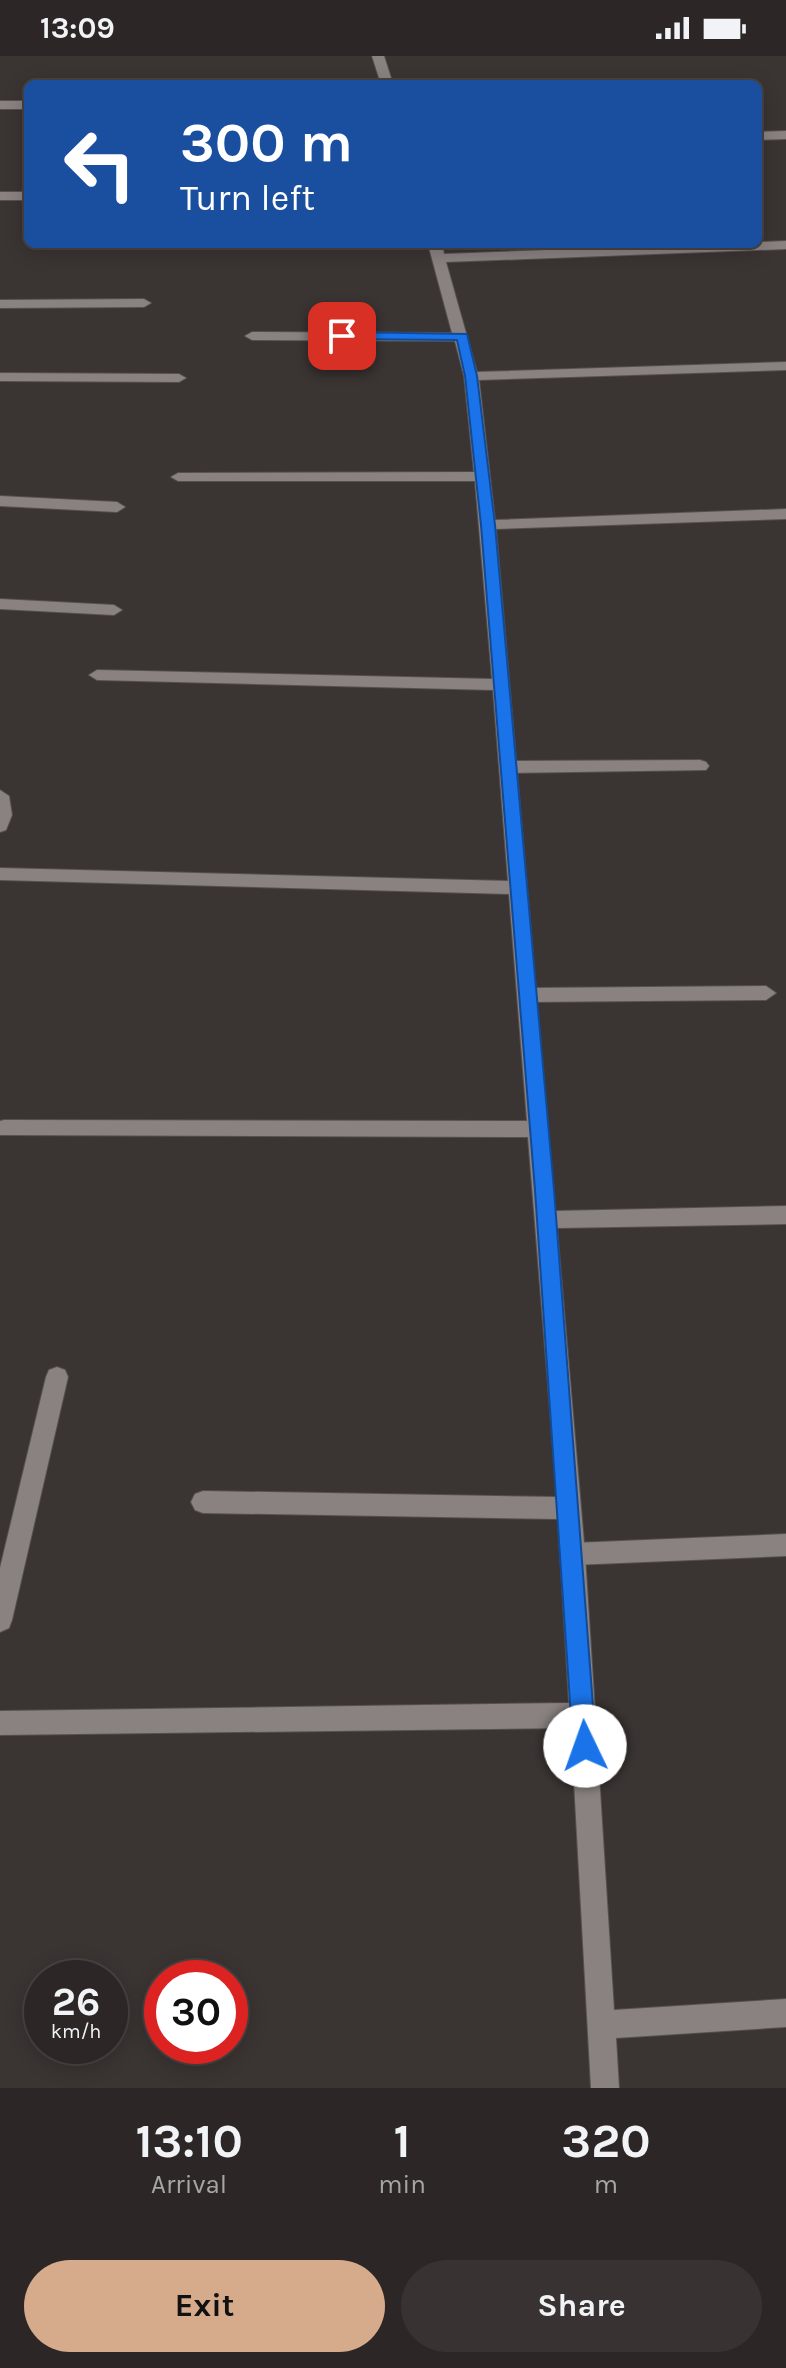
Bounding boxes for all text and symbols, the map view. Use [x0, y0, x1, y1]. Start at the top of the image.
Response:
text: 13:09 [40, 10, 115, 46]
text: 300 m [180, 110, 353, 175]
icon: left [48, 112, 152, 216]
text: Turn left [180, 177, 315, 219]
pin [308, 302, 376, 370]
icon: arrive [320, 314, 364, 358]
position arrow [543, 1704, 627, 1788]
speed limit sign: 30 [144, 1960, 248, 2064]
text: 26 [52, 1978, 100, 2025]
text: km/h [51, 2020, 101, 2043]
text: 13:10 [135, 2113, 243, 2169]
text: 1 [393, 2113, 411, 2169]
text: 320 [561, 2113, 651, 2169]
text: Arrival [151, 2169, 227, 2200]
text: min [378, 2169, 426, 2200]
text: m [594, 2169, 618, 2200]
button: Exit [24, 2260, 385, 2352]
button: Share [401, 2260, 762, 2352]

